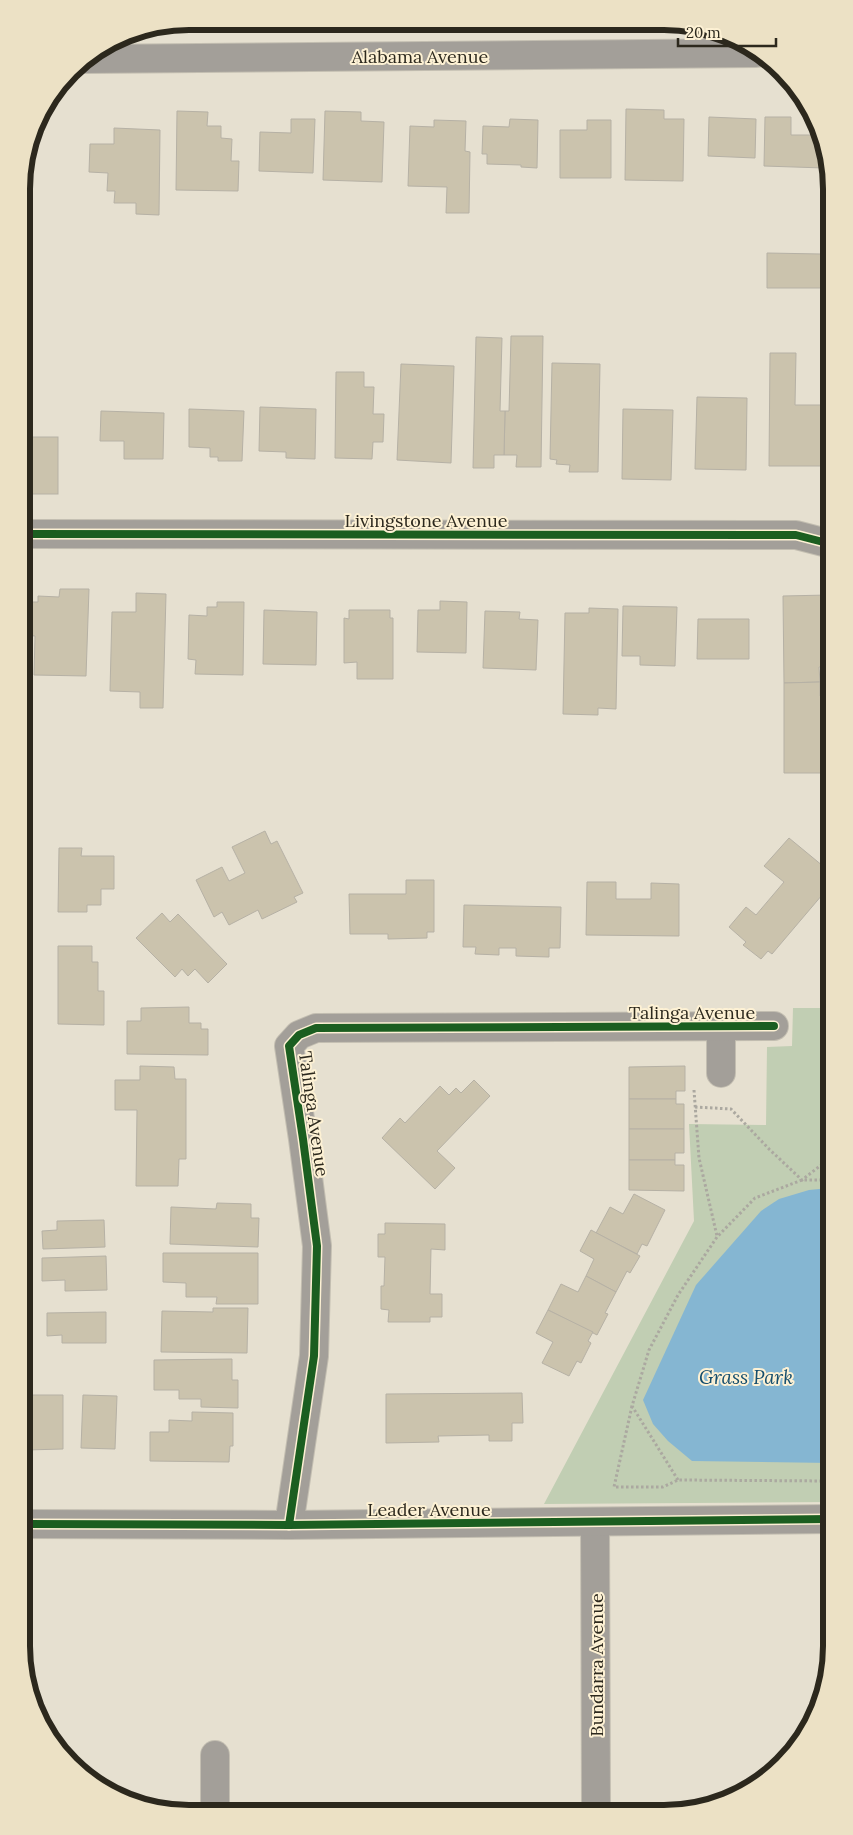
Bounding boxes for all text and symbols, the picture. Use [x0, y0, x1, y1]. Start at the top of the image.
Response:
scale bar [678, 15, 776, 47]
text: 20 m [686, 23, 721, 42]
street label: Alabama Avenue [351, 45, 488, 68]
street label: Livingstone Avenue [345, 509, 508, 532]
street label: Talinga Avenue [629, 1001, 755, 1024]
street label: Talinga Avenue [294, 1050, 334, 1178]
water label: Grass Park [699, 1365, 793, 1389]
street label: Leader Avenue [367, 1498, 491, 1521]
street label: Bundarra Avenue [585, 1593, 608, 1737]

